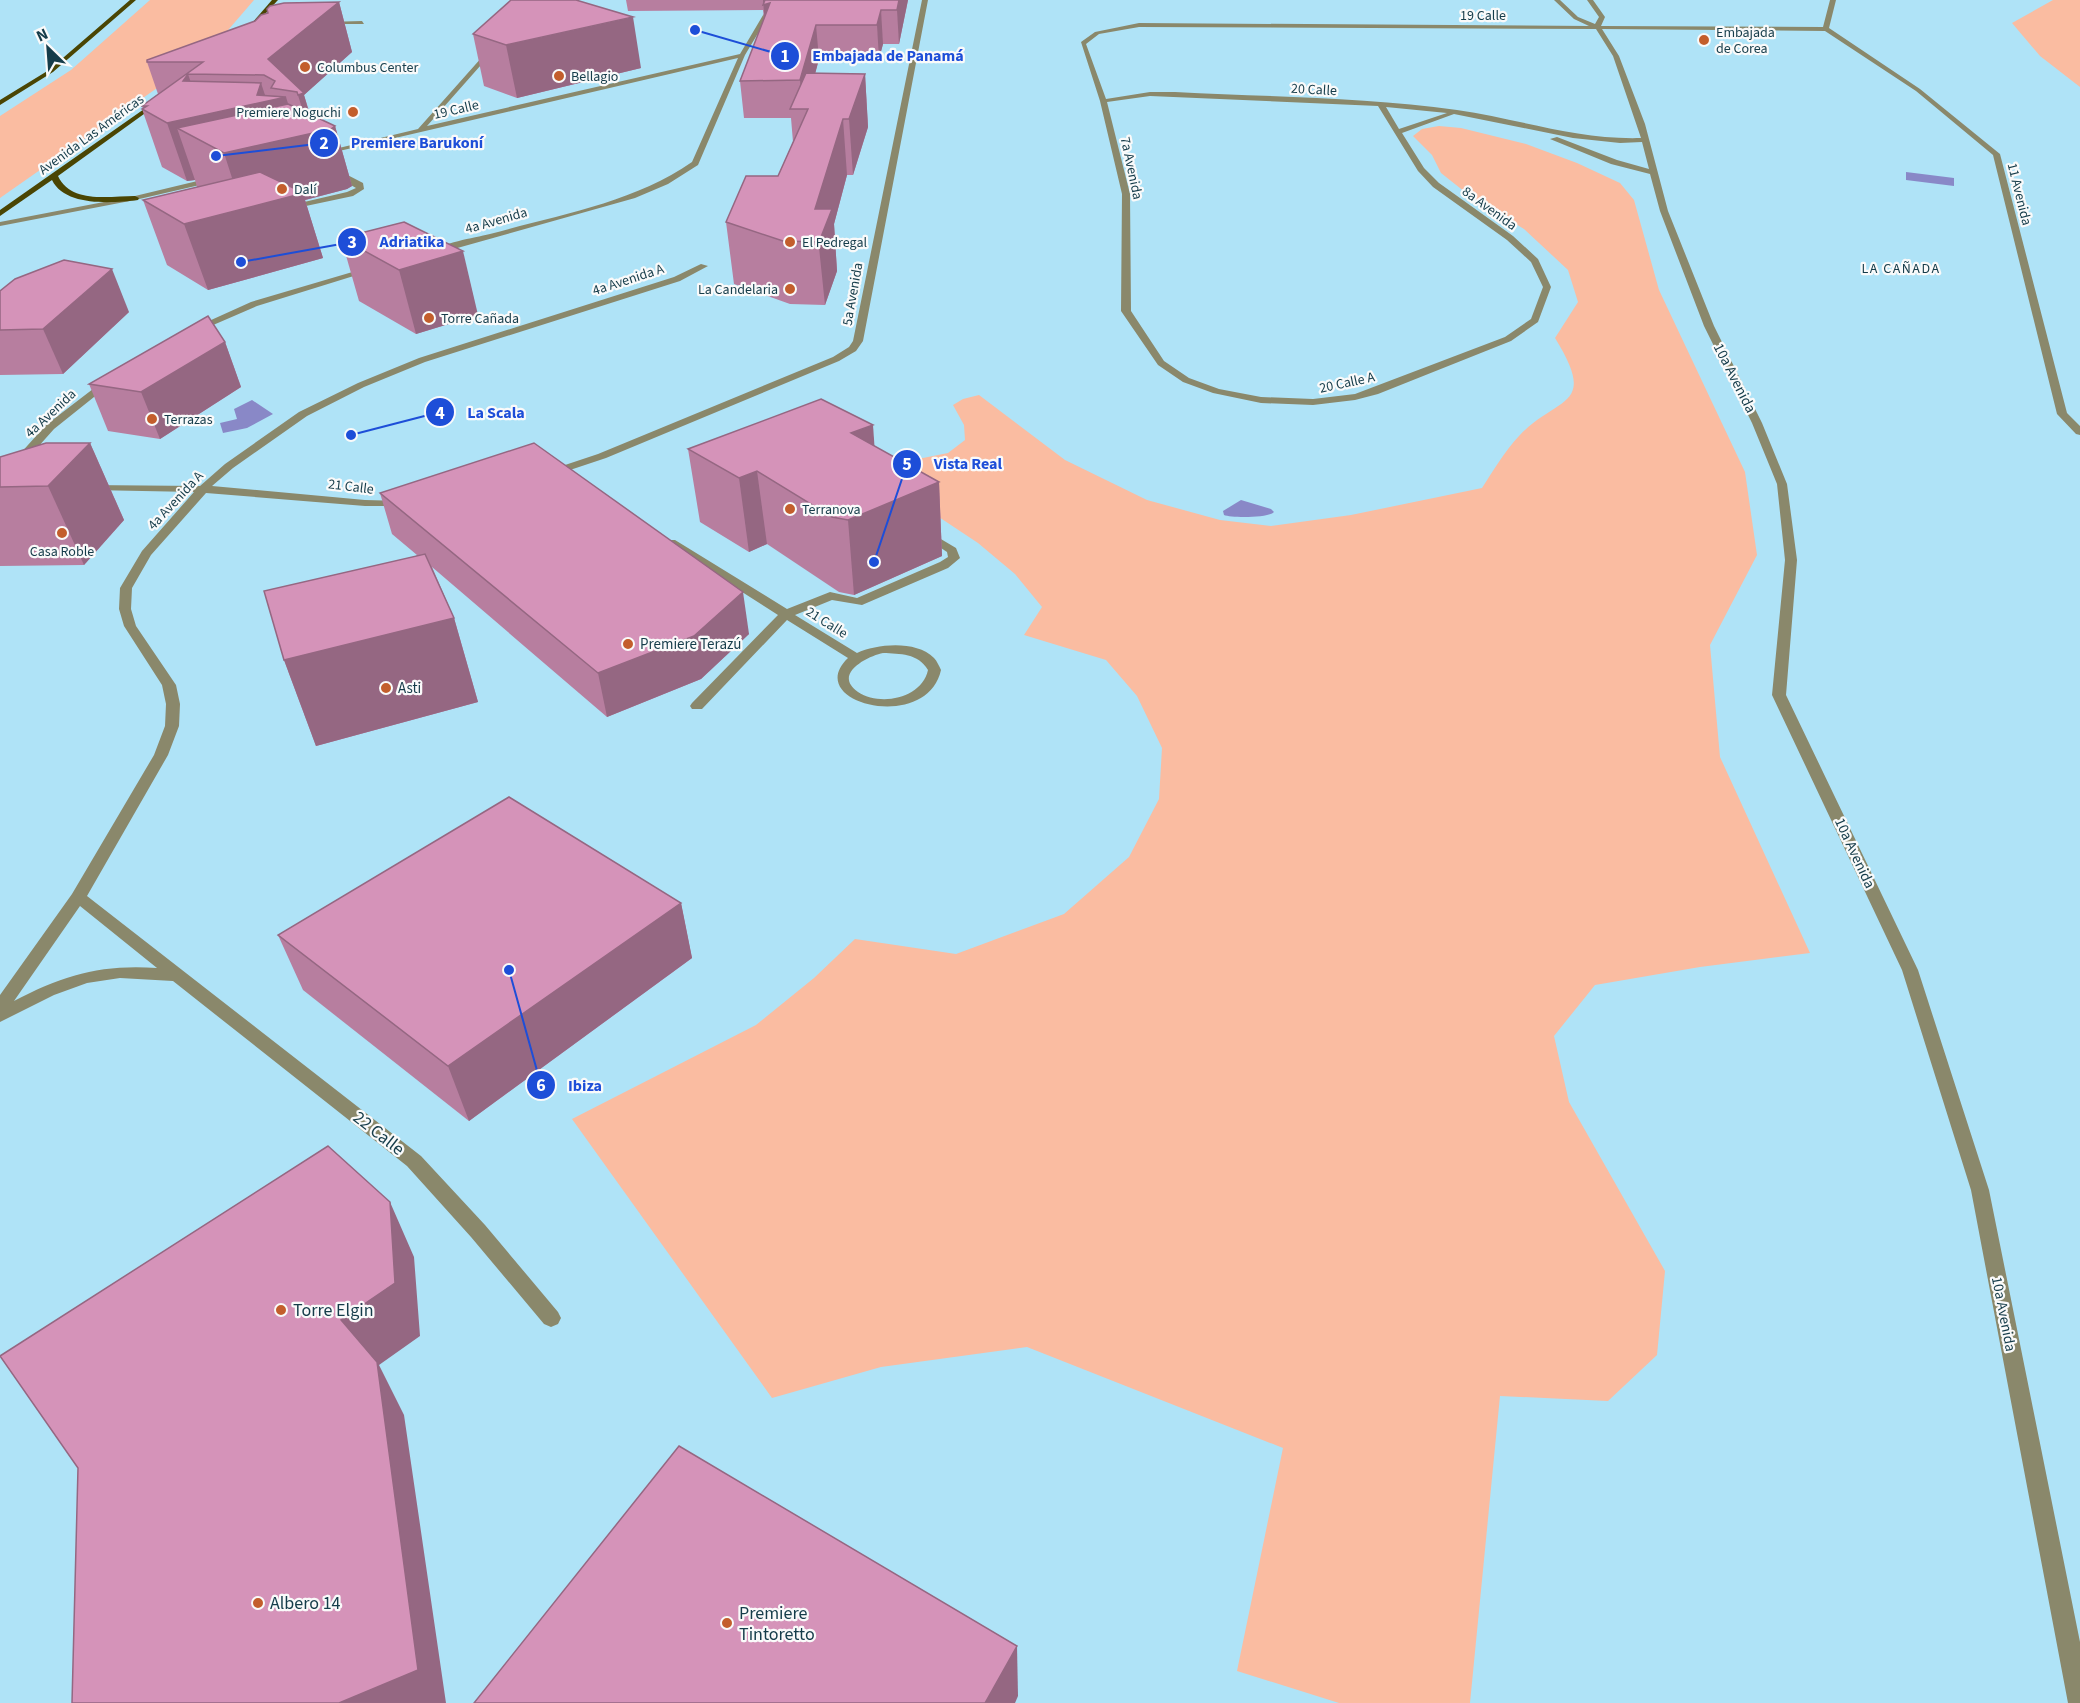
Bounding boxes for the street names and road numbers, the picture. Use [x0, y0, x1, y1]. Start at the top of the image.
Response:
street label: 19 Calle [1460, 6, 1506, 26]
street label: 20 Calle [1291, 79, 1337, 101]
street label: Avenida Las Américas [35, 90, 148, 180]
street label: 19 Calle [432, 95, 481, 125]
street label: 7a Avenida [1115, 135, 1147, 201]
street label: 11 Avenida [2002, 161, 2036, 228]
street label: 8a Avenida [1458, 182, 1521, 236]
street label: 4a Avenida [463, 203, 530, 239]
street label: 4a Avenida A [590, 259, 667, 301]
street label: 5a Avenida [838, 261, 868, 327]
street label: 10a Avenida [1708, 340, 1761, 417]
street label: 20 Calle A [1318, 367, 1377, 399]
street label: 4a Avenida [21, 385, 81, 443]
street label: 4a Avenida A [143, 466, 209, 535]
street label: 21 Calle [327, 474, 375, 500]
street label: 21 Calle [802, 602, 851, 644]
street label: 10a Avenida [1829, 814, 1880, 892]
street label: 22 Calle [348, 1105, 410, 1161]
street label: 10a Avenida [1986, 1275, 2021, 1353]

